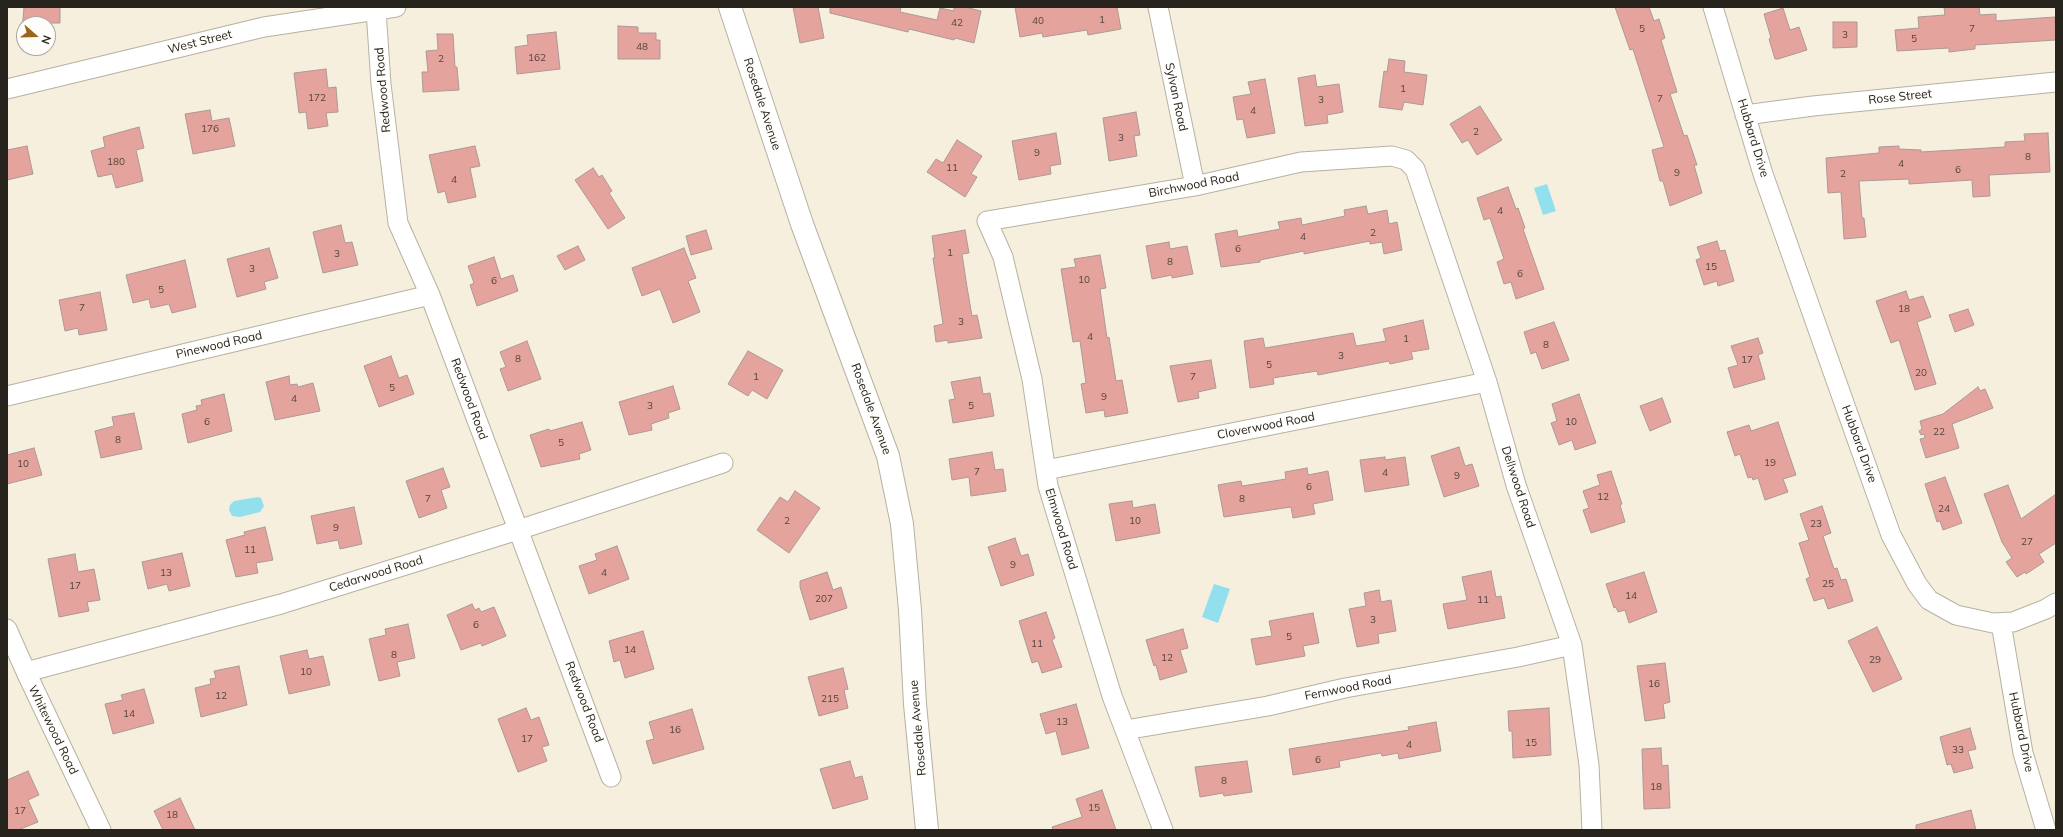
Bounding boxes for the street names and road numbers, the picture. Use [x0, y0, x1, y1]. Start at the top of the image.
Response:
street label: West Street [166, 27, 234, 57]
street label: Redwood Road [372, 47, 394, 133]
street label: Rosedale Avenue [740, 56, 784, 152]
street label: Sylvan Road [1162, 61, 1190, 133]
street label: Rose Street [1868, 87, 1932, 107]
street label: Hubbard Drive [1734, 97, 1772, 179]
street label: Birchwood Road [1147, 169, 1241, 201]
street label: Pinewood Road [175, 328, 263, 362]
street label: Redwood Road [448, 356, 490, 442]
street label: Rosedale Avenue [848, 361, 894, 457]
street label: Hubbard Drive [1838, 403, 1880, 485]
street label: Cloverwood Road [1216, 409, 1316, 443]
street label: Dellwood Road [1498, 444, 1538, 530]
street label: Elmwood Road [1042, 487, 1080, 571]
street label: Cedarwood Road [327, 553, 425, 595]
street label: Redwood Road [562, 659, 606, 745]
street label: Fernwood Road [1303, 673, 1393, 703]
street label: Rosedale Avenue [907, 679, 929, 777]
street label: Whitewood Road [25, 683, 81, 777]
street label: Hubbard Drive [2006, 691, 2036, 773]

